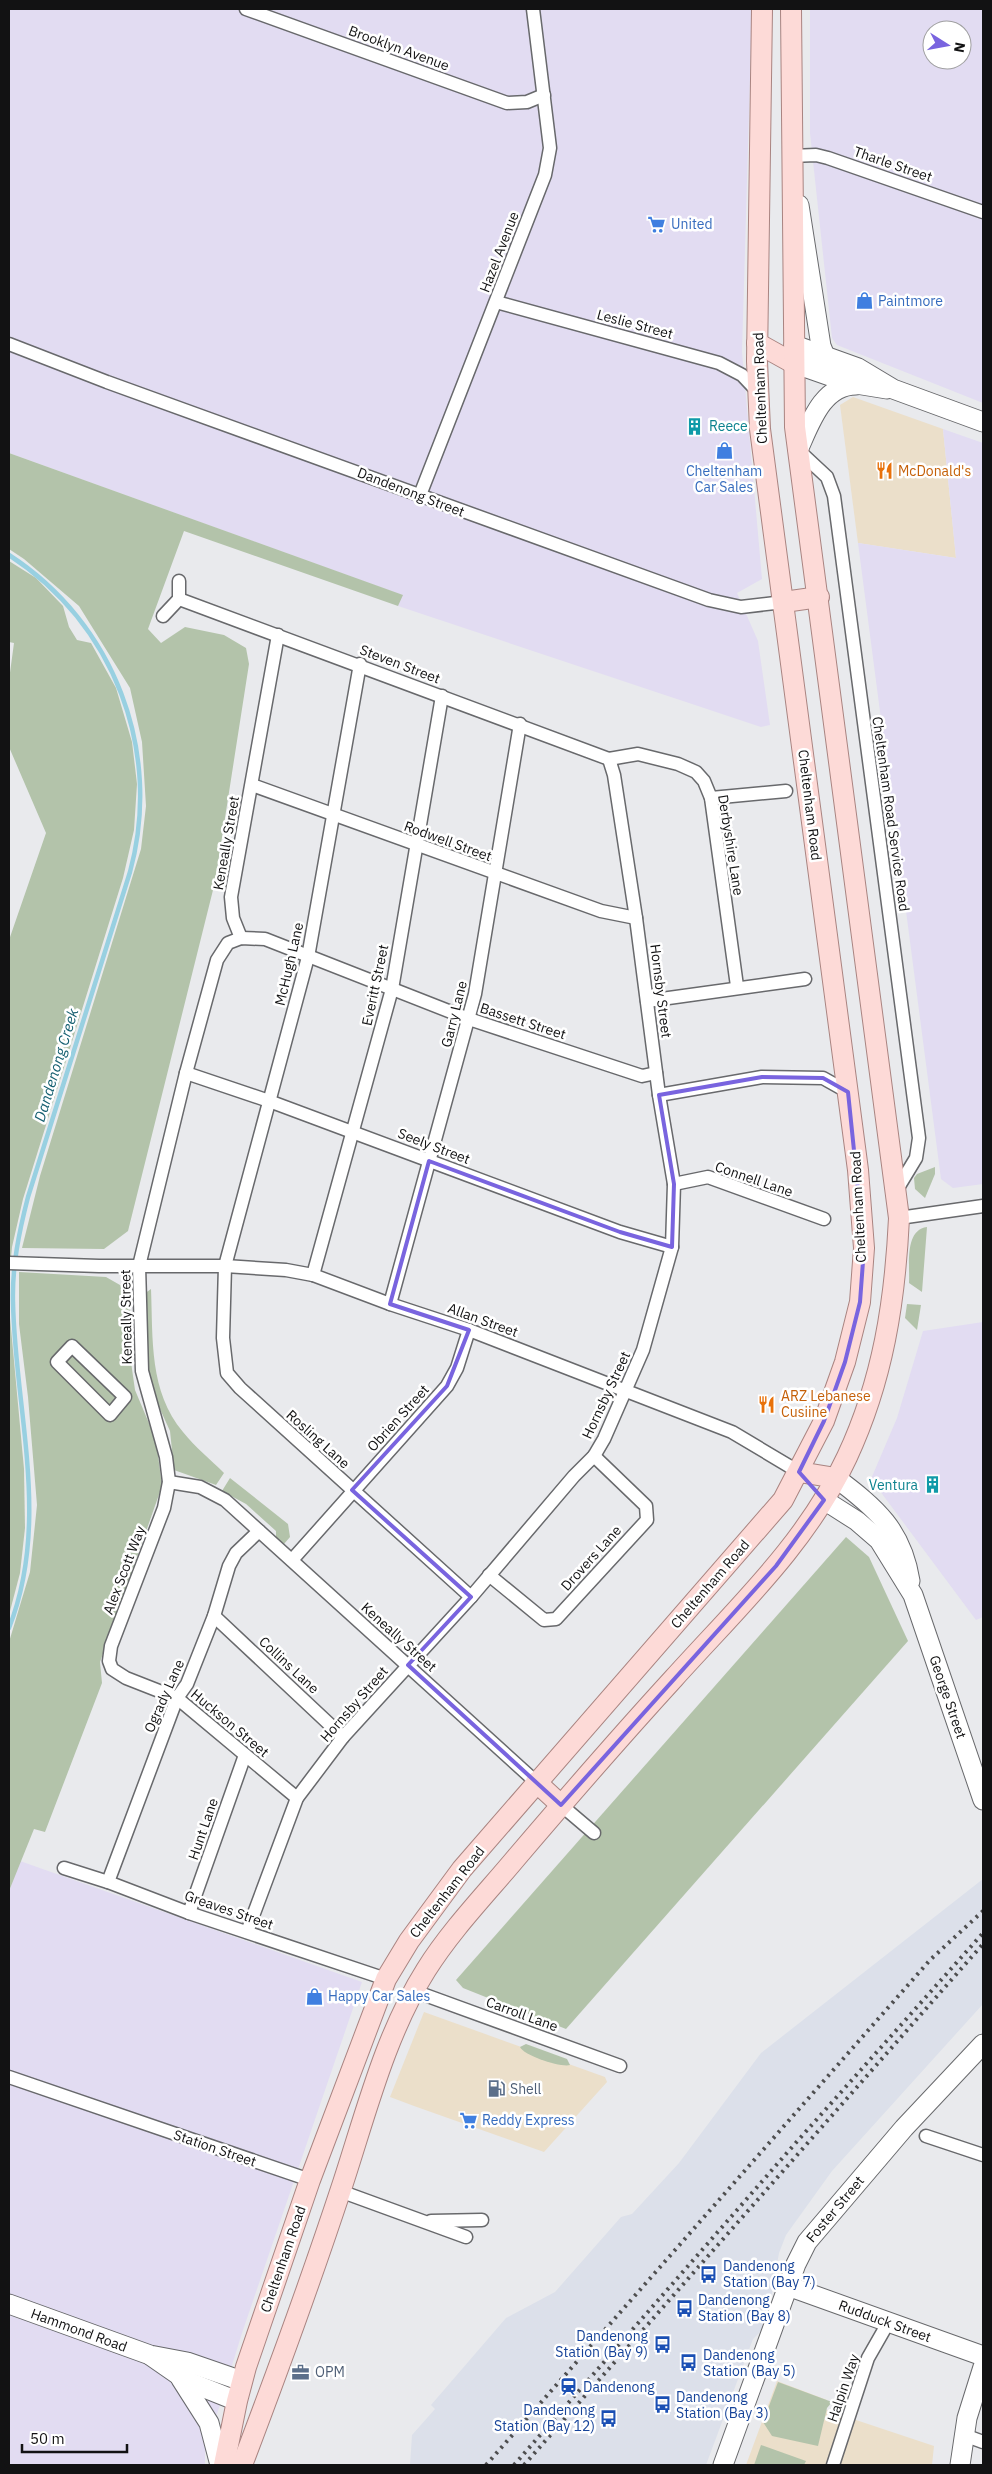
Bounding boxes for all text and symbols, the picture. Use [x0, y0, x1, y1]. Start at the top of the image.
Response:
north arrow [922, 20, 972, 70]
street label: Brooklyn Avenue [346, 21, 452, 75]
text: N [950, 41, 970, 54]
street label: Tharle Street [851, 142, 935, 186]
street label: Hazel Avenue [475, 209, 523, 295]
supermarket icon: United [647, 214, 667, 234]
place label: United [671, 215, 713, 233]
shop icon: Paintmore [854, 291, 874, 311]
place label: Paintmore [878, 292, 943, 310]
street label: Leslie Street [595, 305, 675, 343]
street label: Cheltenham Road [749, 332, 771, 444]
building icon: Reece [685, 416, 705, 436]
place label: Reece [709, 417, 748, 435]
shop icon: Cheltenham Car Sales [714, 441, 734, 461]
restaurant icon: McDonald's [874, 461, 894, 481]
place label: Cheltenham Car Sales [686, 462, 762, 496]
place label: McDonald's [898, 462, 971, 480]
street label: Dandenong Street [355, 463, 467, 521]
street label: Steven Street [357, 640, 443, 688]
street label: Cheltenham Road Service Road [868, 715, 914, 913]
street label: Cheltenham Road [794, 748, 826, 862]
street label: Derbyshire Lane [714, 793, 748, 897]
street label: Keneally Street [209, 794, 243, 892]
street label: Rodwell Street [402, 817, 495, 865]
street label: McHugh Lane [271, 920, 307, 1007]
street label: Everitt Street [358, 943, 392, 1027]
street label: Hornsby Street [646, 943, 676, 1039]
street label: Garry Lane [437, 979, 471, 1049]
street label: Bassett Street [478, 999, 568, 1043]
water label: Dandenong Creek [30, 1006, 82, 1124]
street label: Seely Street [395, 1124, 473, 1168]
street label: Cheltenham Road [846, 1151, 870, 1263]
street label: Connell Lane [713, 1157, 796, 1201]
street label: Keneally Street [116, 1269, 136, 1365]
street label: Allan Street [445, 1299, 521, 1341]
street label: Hornsby Street [578, 1348, 634, 1442]
street label: Obrien Street [363, 1381, 433, 1455]
place label: ARZ Lebanese Cusiine [781, 1387, 871, 1421]
restaurant icon: ARZ Lebanese Cusiine [757, 1394, 777, 1414]
street label: Rosling Lane [282, 1406, 354, 1472]
building icon: Ventura [922, 1475, 942, 1495]
place label: Ventura [869, 1476, 919, 1494]
street label: Drovers Lane [557, 1521, 625, 1595]
street label: Alex Scott Way [99, 1523, 149, 1617]
street label: Cheltenham Road [667, 1536, 753, 1632]
street label: Keneally Street [358, 1598, 441, 1676]
street label: Collins Lane [255, 1633, 323, 1698]
street label: George Street [925, 1653, 971, 1741]
street label: Ogrady Lane [140, 1656, 188, 1735]
street label: Hornsby Street [316, 1662, 392, 1746]
street label: Huckson Street [187, 1685, 273, 1761]
street label: Hunt Lane [184, 1795, 222, 1862]
street label: Cheltenham Road [406, 1842, 488, 1942]
street label: Greaves Street [182, 1886, 276, 1934]
shop icon: Happy Car Sales [304, 1986, 324, 2006]
place label: Happy Car Sales [328, 1987, 431, 2005]
street label: Carroll Lane [484, 1993, 561, 2035]
fuel station icon: Shell [486, 2079, 506, 2099]
place label: Shell [510, 2080, 542, 2098]
supermarket icon: Reddy Express [458, 2110, 478, 2130]
place label: Reddy Express [482, 2111, 575, 2129]
street label: Station Street [171, 2125, 259, 2171]
street label: Foster Street [802, 2172, 868, 2246]
street label: Cheltenham Road [256, 2203, 310, 2315]
place label: Dandenong Station (Bay 7) [723, 2257, 816, 2291]
bus stop icon: Dandenong Station (Bay 7) [699, 2264, 719, 2284]
place label: Dandenong Station (Bay 8) [698, 2291, 791, 2325]
street label: Rudduck Street [836, 2296, 934, 2346]
bus stop icon: Dandenong Station (Bay 8) [674, 2298, 694, 2318]
street label: Hammond Road [28, 2304, 130, 2356]
place label: Dandenong Station (Bay 9) [555, 2327, 649, 2361]
bus stop icon: Dandenong Station (Bay 9) [652, 2334, 672, 2354]
place label: Dandenong Station (Bay 5) [703, 2346, 796, 2380]
street label: Halpin Way [823, 2352, 863, 2424]
bus stop icon: Dandenong Station (Bay 5) [679, 2353, 699, 2373]
office icon: OPM [291, 2362, 311, 2382]
place label: OPM [315, 2363, 345, 2381]
station icon: Dandenong [559, 2377, 579, 2397]
place label: Dandenong [583, 2378, 655, 2396]
place label: Dandenong Station (Bay 3) [676, 2388, 769, 2422]
bus stop icon: Dandenong Station (Bay 3) [652, 2395, 672, 2415]
place label: Dandenong Station (Bay 12) [494, 2401, 596, 2435]
bus stop icon: Dandenong Station (Bay 12) [599, 2408, 619, 2428]
scale bar [22, 2422, 128, 2454]
text: 50 m [30, 2429, 65, 2448]

